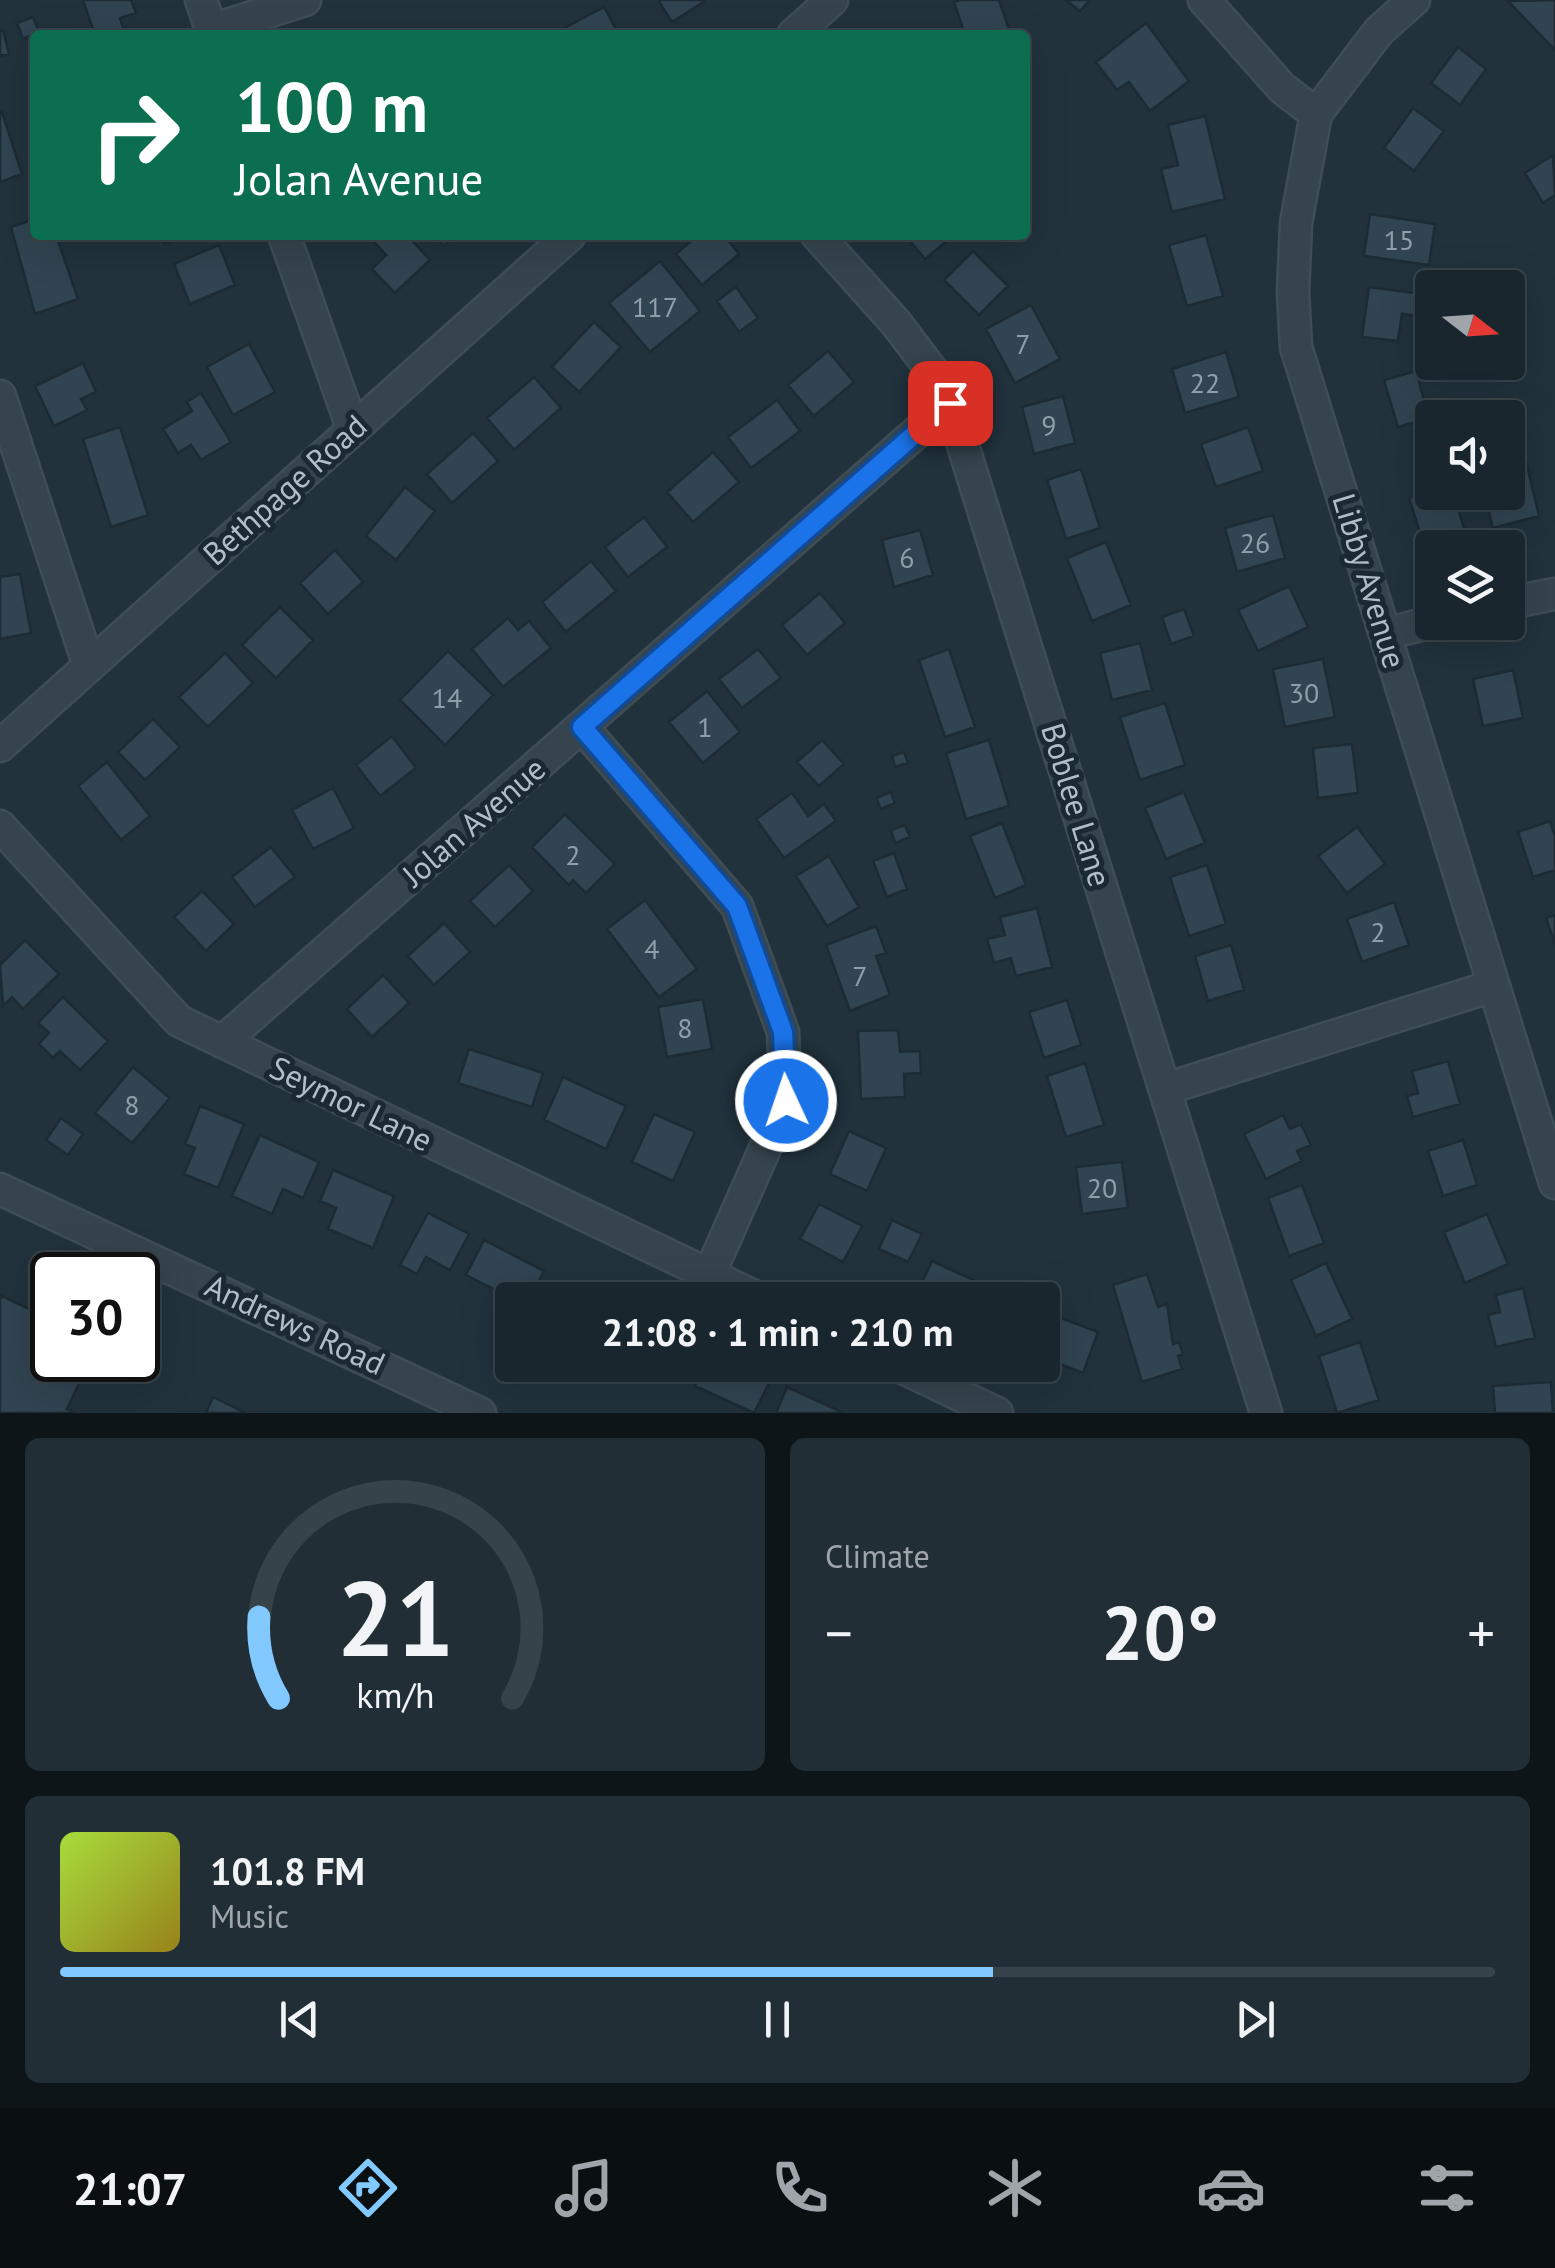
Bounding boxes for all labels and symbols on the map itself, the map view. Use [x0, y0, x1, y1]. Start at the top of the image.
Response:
house number: 15 [1384, 221, 1414, 258]
north arrow [1415, 270, 1525, 380]
house number: 117 [632, 288, 678, 325]
house number: 7 [1015, 325, 1031, 362]
pin [908, 361, 993, 446]
house number: 22 [1190, 364, 1220, 401]
street label: Bethpage Road [194, 405, 375, 574]
house number: 9 [1041, 406, 1057, 443]
street label: Libby Avenue [1323, 488, 1416, 673]
house number: 26 [1240, 524, 1270, 561]
house number: 6 [899, 539, 915, 576]
house number: 30 [1289, 674, 1319, 711]
house number: 14 [432, 679, 462, 716]
house number: 1 [697, 708, 713, 745]
street label: Boblee Lane [1032, 718, 1122, 892]
street label: Jolan Avenue [391, 747, 554, 896]
house number: 2 [565, 836, 581, 873]
house number: 2 [1370, 913, 1386, 950]
house number: 4 [644, 930, 660, 967]
house number: 7 [852, 957, 868, 994]
house number: 8 [677, 1009, 693, 1046]
street label: Seymor Lane [263, 1046, 440, 1160]
position arrow [734, 1049, 838, 1153]
house number: 8 [124, 1086, 140, 1123]
house number: 20 [1087, 1169, 1117, 1206]
speed limit sign: 30 [30, 1252, 160, 1382]
street label: Andrews Road [199, 1264, 392, 1384]

